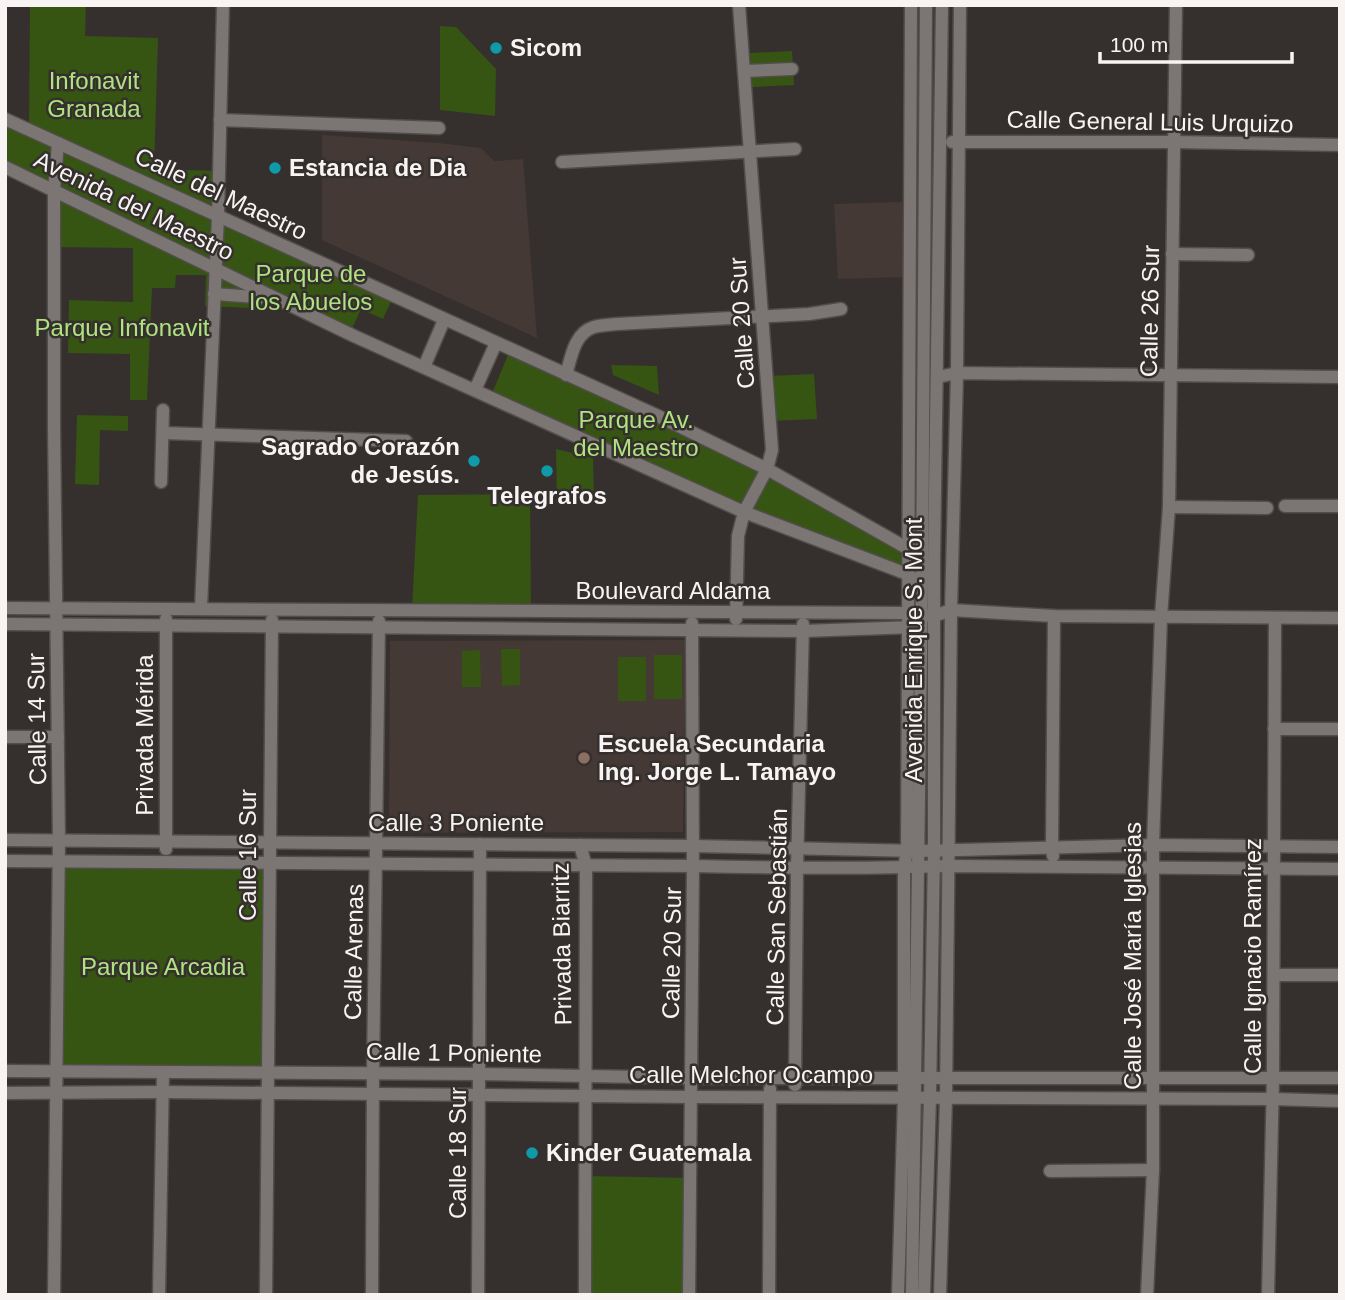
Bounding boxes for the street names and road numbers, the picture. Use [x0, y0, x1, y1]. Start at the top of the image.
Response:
street label: Calle General Luis Urquizo [1006, 105, 1294, 138]
street label: Calle del Maestro [131, 142, 312, 245]
street label: Avenida del Maestro [30, 146, 238, 266]
street label: Calle 26 Sur [1135, 245, 1164, 377]
street label: Calle 20 Sur [723, 256, 760, 390]
street label: Avenida Enrique S. Mont [900, 517, 927, 783]
street label: Boulevard Aldama [576, 577, 771, 604]
street label: Calle 14 Sur [22, 653, 51, 785]
street label: Privada Mérida [131, 654, 158, 816]
street label: Calle 16 Sur [234, 789, 261, 921]
street label: Calle San Sebastián [761, 808, 792, 1026]
street label: Calle 3 Poniente [368, 809, 544, 836]
street label: Calle José María Iglesias [1119, 822, 1146, 1090]
street label: Calle Ignacio Ramírez [1239, 838, 1266, 1074]
street label: Privada Biarritz [547, 862, 576, 1026]
street label: Calle Arenas [339, 884, 368, 1020]
street label: Calle 20 Sur [657, 887, 686, 1019]
street label: Calle 1 Poniente [366, 1037, 542, 1068]
street label: Calle Melchor Ocampo [629, 1061, 873, 1088]
street label: Calle 18 Sur [444, 1087, 471, 1219]

